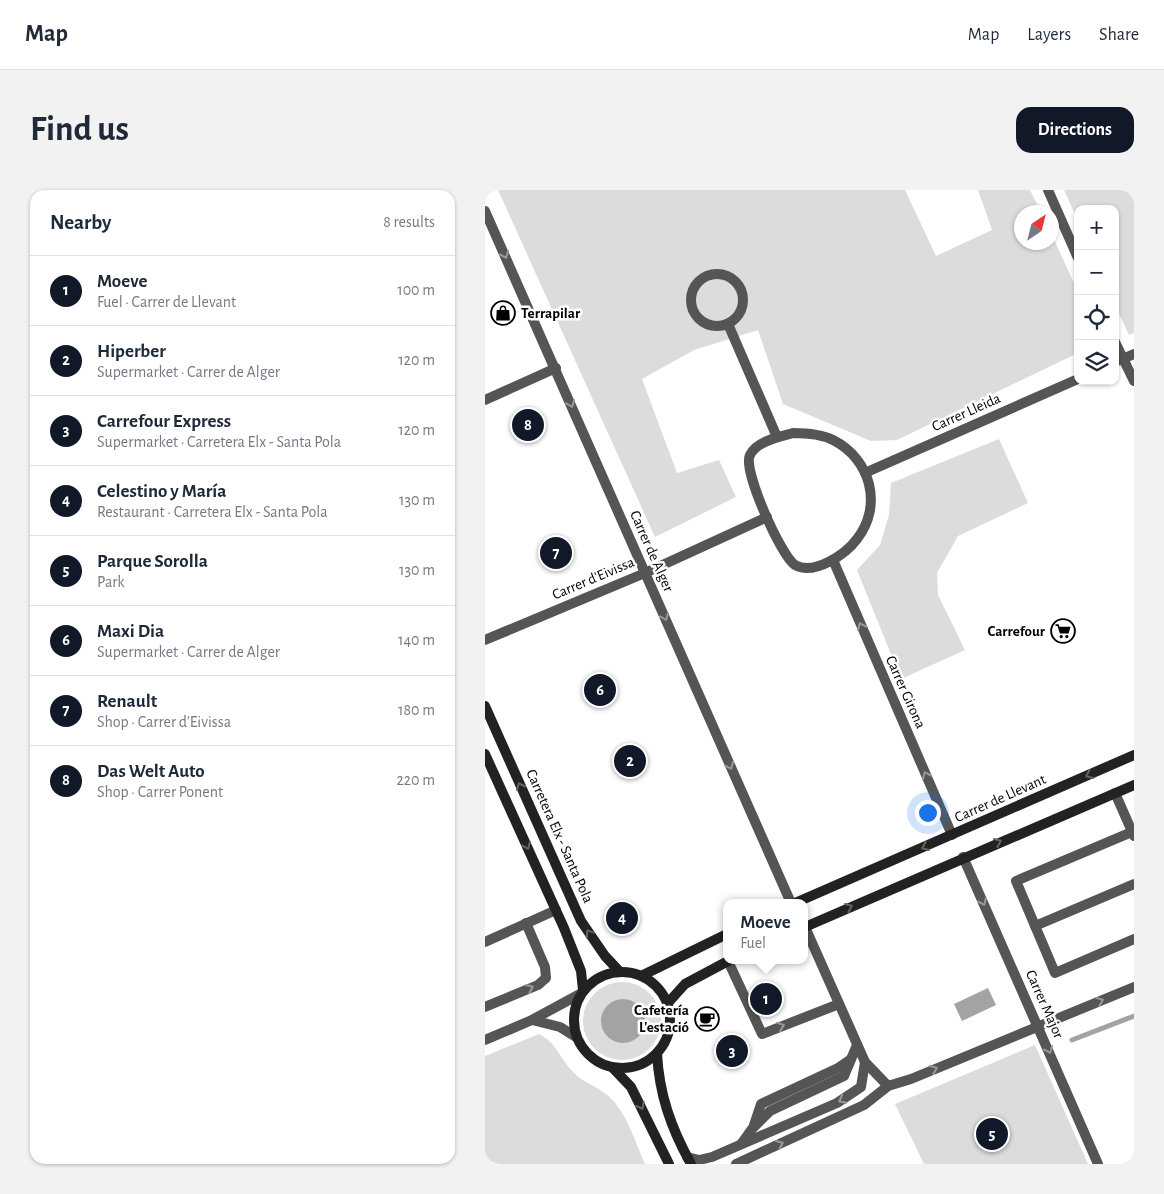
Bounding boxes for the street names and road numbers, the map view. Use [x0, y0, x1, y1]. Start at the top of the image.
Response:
street label: Carrer Lleida [929, 391, 1003, 434]
street label: Carrer de Alger [627, 508, 676, 594]
street label: Carrer d'Eivissa [550, 554, 637, 602]
street label: Carrer Girona [883, 654, 928, 731]
street label: Carretera Elx - Santa Pola [523, 767, 596, 905]
street label: Carrer de Llevant [952, 772, 1048, 825]
street label: Carrer Major [1023, 968, 1066, 1041]

